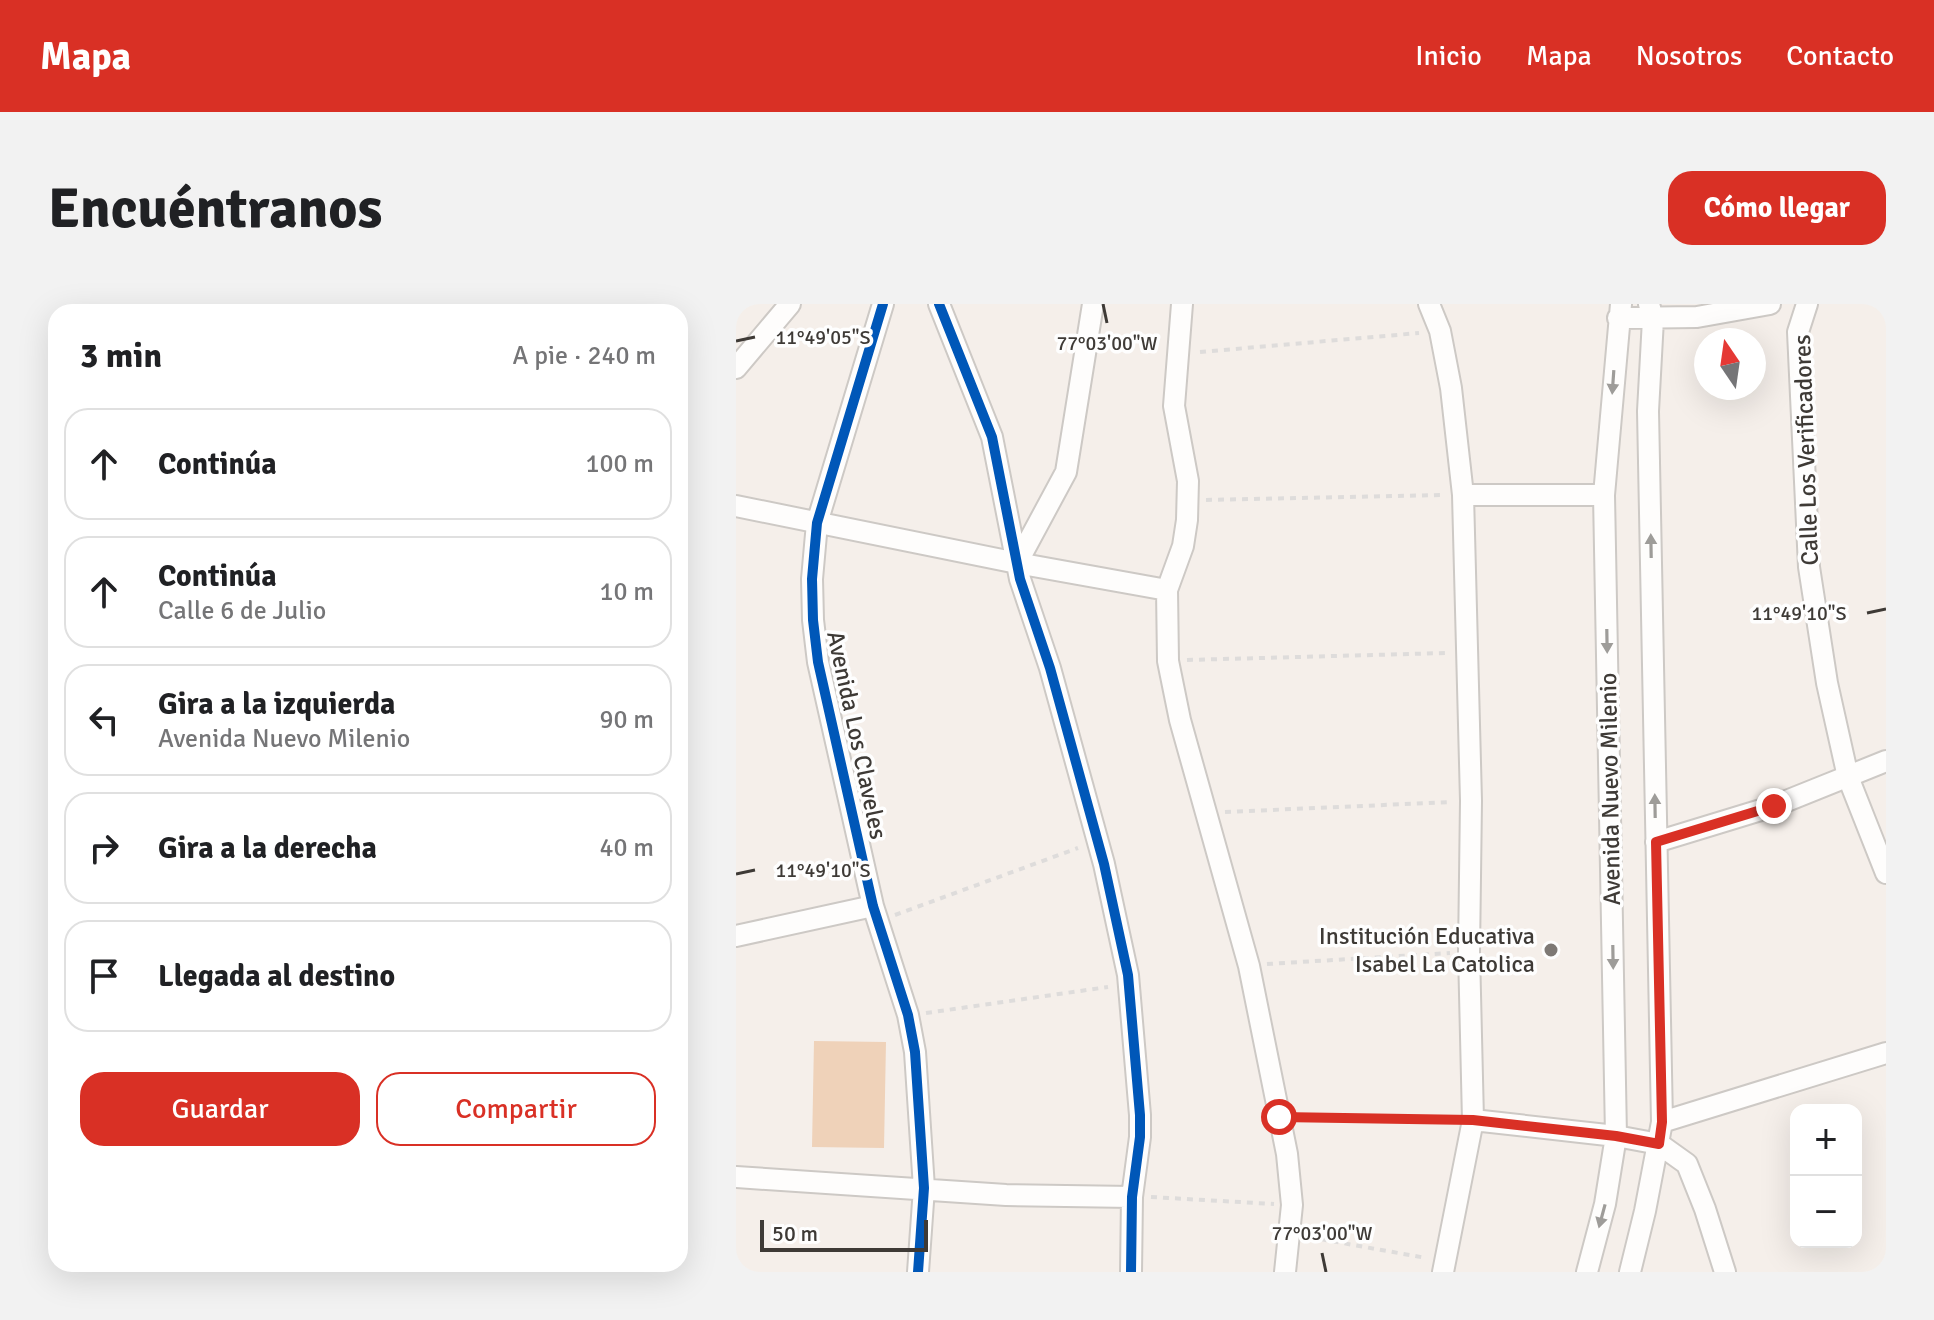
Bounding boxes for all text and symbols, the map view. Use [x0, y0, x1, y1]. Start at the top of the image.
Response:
text: Mapa [40, 33, 131, 80]
text: Inicio [1415, 39, 1482, 73]
text: Mapa [1526, 39, 1592, 73]
text: Nosotros [1636, 39, 1742, 73]
text: Contacto [1786, 39, 1894, 73]
button: Cómo llegar [1668, 171, 1886, 245]
text: Encuéntranos [48, 174, 382, 243]
text: 11°49'05"S [775, 325, 871, 350]
north arrow [1694, 328, 1766, 400]
text: 77°03'00"W [1056, 331, 1158, 356]
street label: Calle Los Verificadores [1787, 334, 1825, 566]
text: 3 min [80, 335, 162, 377]
text: A pie · 240 m [513, 340, 656, 372]
one-way arrow [1606, 370, 1619, 395]
icon: ahead [82, 442, 126, 486]
text: Continúa [158, 446, 277, 483]
text: 100 m [585, 448, 654, 480]
one-way arrow [1644, 533, 1657, 558]
text: Continúa [158, 558, 277, 595]
icon: ahead [82, 570, 126, 614]
text: 10 m [599, 576, 654, 608]
text: Calle 6 de Julio [158, 595, 326, 627]
text: 11°49'10"S [1751, 601, 1847, 626]
street label: Avenida Los Claveles [820, 628, 894, 842]
one-way arrow [1601, 629, 1613, 654]
street label: Avenida Nuevo Milenio [1593, 672, 1627, 906]
text: Gira a la izquierda [158, 686, 395, 723]
icon: left [82, 698, 126, 742]
text: 90 m [599, 704, 654, 736]
text: Avenida Nuevo Milenio [158, 723, 410, 755]
route end [1756, 788, 1792, 824]
one-way arrow [1649, 793, 1661, 818]
icon: right [82, 826, 126, 870]
text: Gira a la derecha [158, 830, 377, 867]
text: 40 m [599, 832, 654, 864]
text: 11°49'10"S [775, 858, 871, 883]
place label: Institución Educativa Isabel La Catolica [1319, 921, 1535, 979]
marker: Institución Educativa Isabel La Catolica [1542, 941, 1560, 959]
one-way arrow [1607, 945, 1620, 970]
icon: arrive [82, 954, 126, 998]
text: Llegada al destino [158, 958, 395, 995]
button: Guardar [80, 1072, 360, 1146]
button: Compartir [376, 1072, 656, 1146]
route start [1261, 1099, 1297, 1135]
map controls [1790, 1104, 1862, 1248]
button: + [1790, 1104, 1862, 1176]
button: − [1790, 1176, 1862, 1248]
one-way arrow [1595, 1203, 1607, 1228]
scale bar [760, 1216, 928, 1252]
text: 50 m [772, 1220, 818, 1247]
text: 77°03'00"W [1271, 1221, 1373, 1246]

